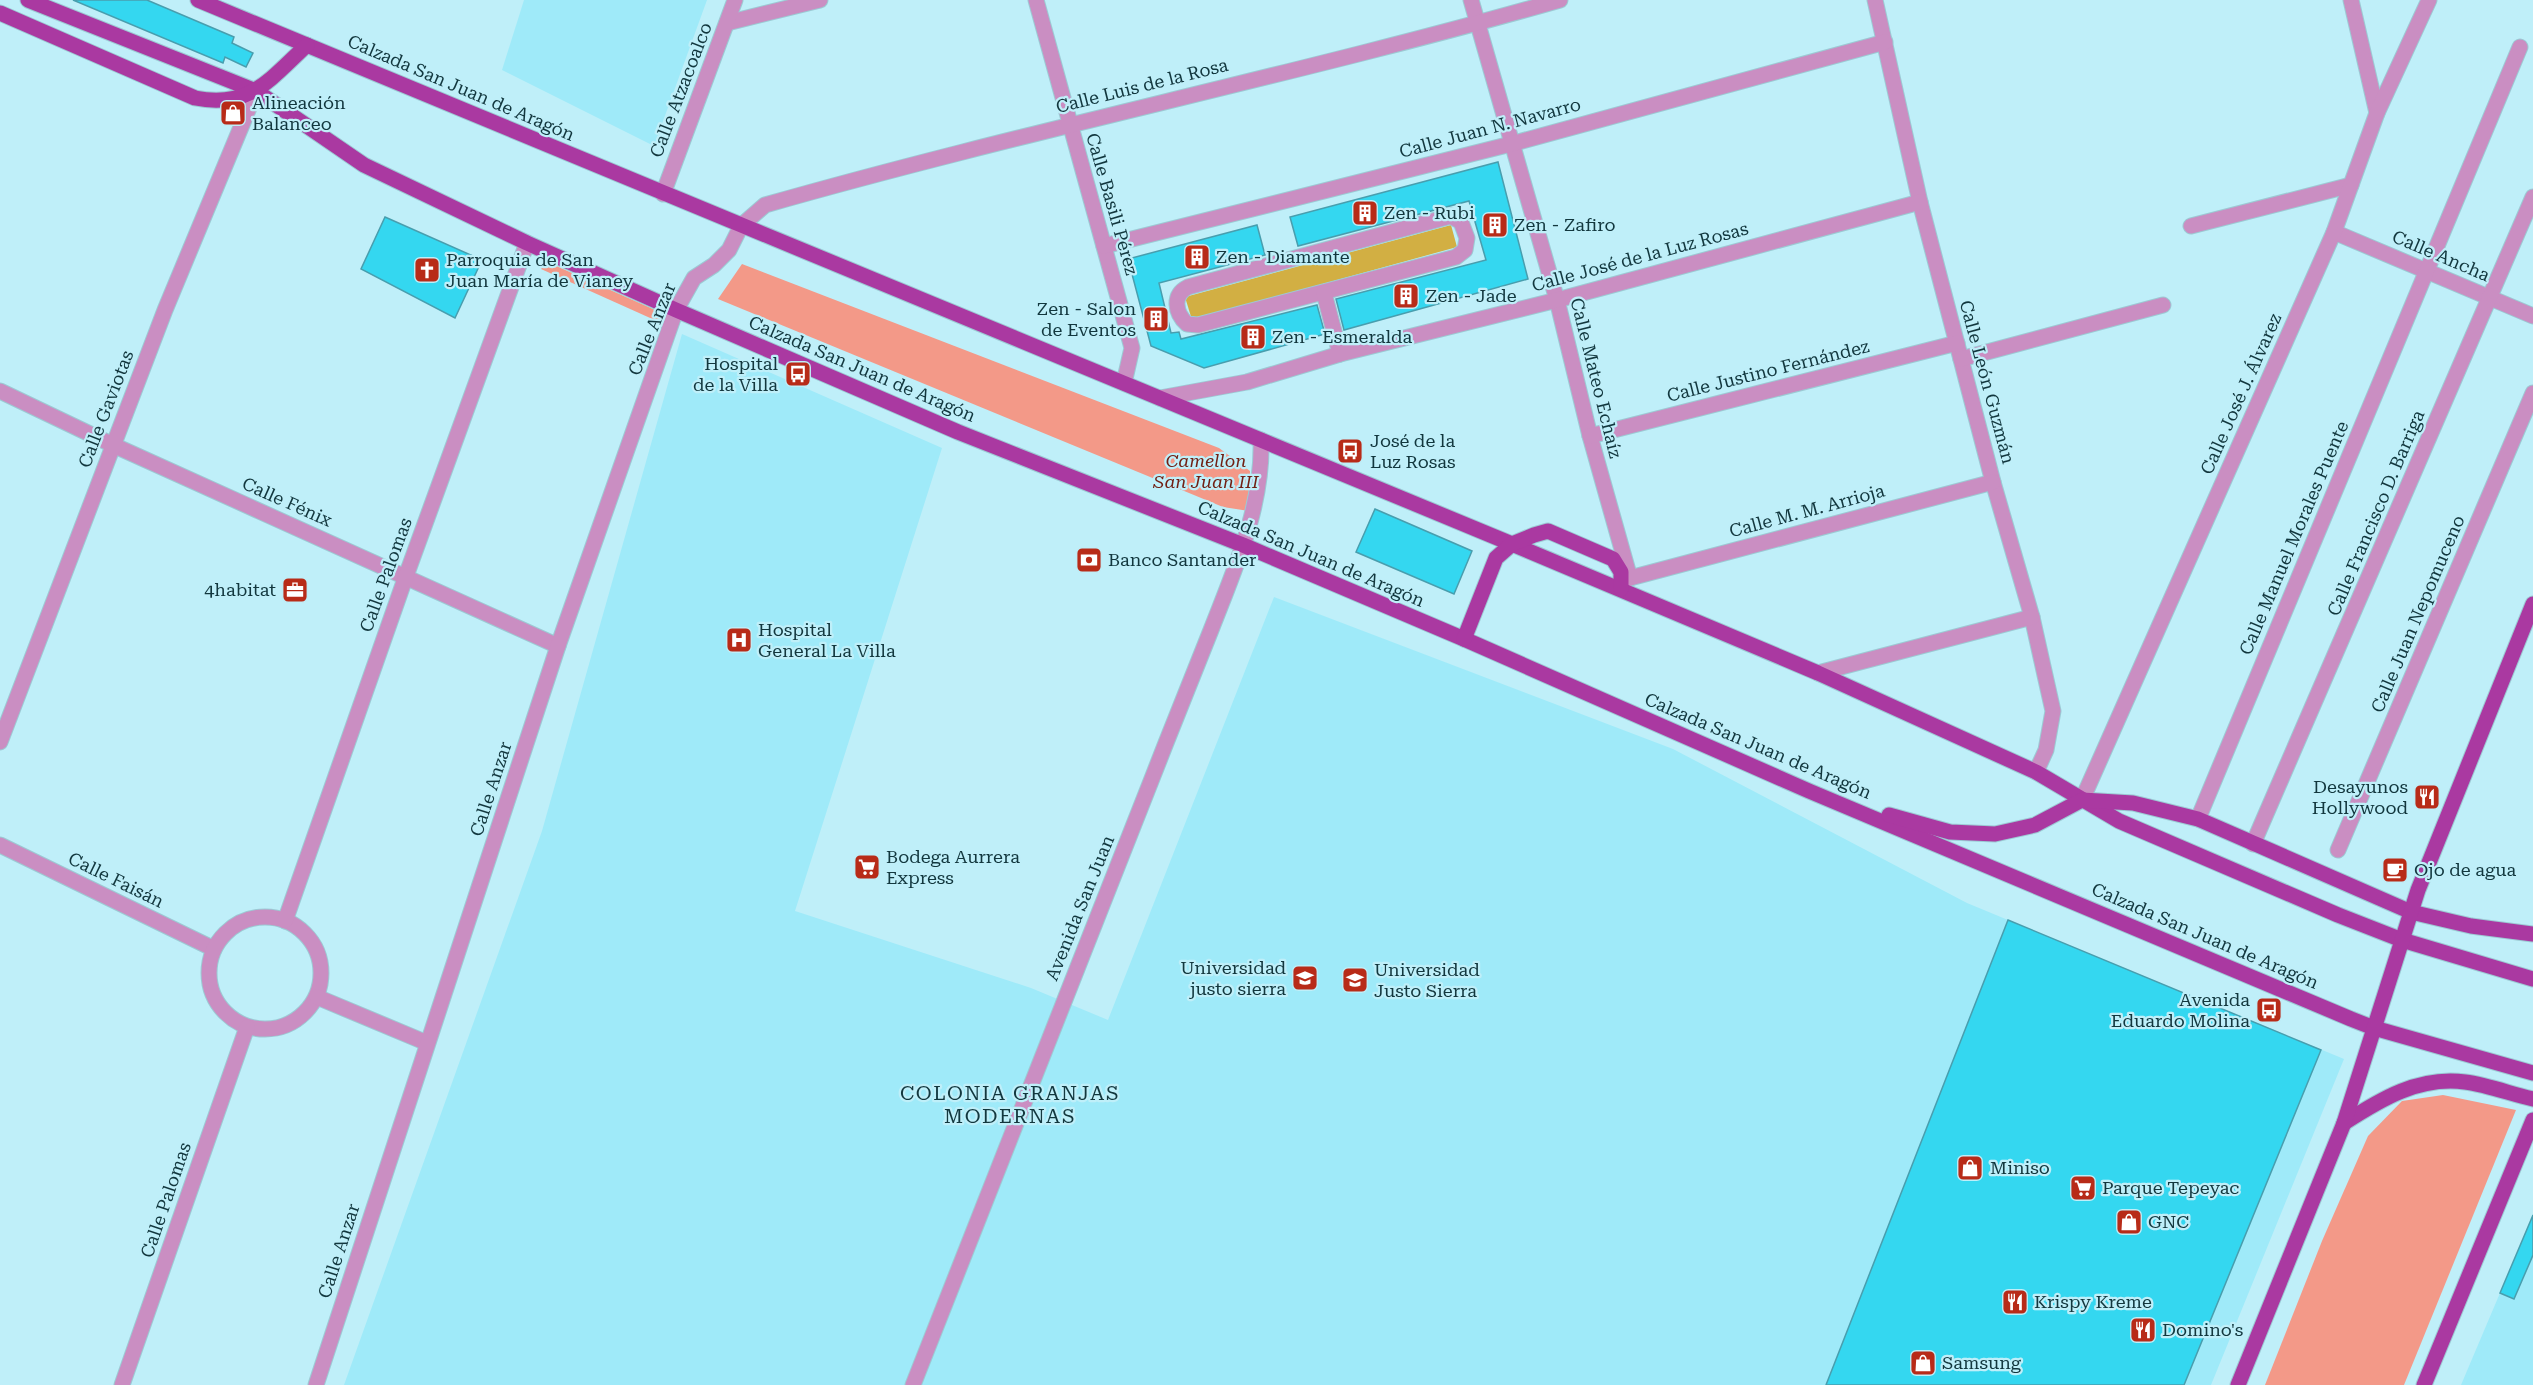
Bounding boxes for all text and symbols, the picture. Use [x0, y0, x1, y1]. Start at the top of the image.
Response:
street label: Calle Atzacoalco [645, 19, 716, 160]
street label: Calzada San Juan de Aragón [345, 30, 578, 145]
street label: Calle Luis de la Rosa [1054, 54, 1230, 117]
place label: Alineación Balanceo [252, 92, 346, 134]
street label: Calle Juan N. Navarro [1397, 93, 1583, 162]
shop icon: Alineación Balanceo [218, 98, 248, 128]
street label: Calle Basili Pérez [1082, 131, 1143, 278]
building icon: Zen - Rubi [1350, 198, 1380, 228]
place label: Zen - Rubi [1384, 202, 1475, 223]
building icon: Zen - Zafiro [1480, 210, 1510, 240]
place label: Zen - Zafiro [1514, 214, 1615, 235]
street label: Calle José de la Luz Rosas [1529, 217, 1750, 296]
street label: Calle Ancha [2389, 226, 2493, 286]
building icon: Zen - Diamante [1182, 242, 1212, 272]
place label: Zen - Diamante [1216, 246, 1350, 267]
place label: Parroquia de San Juan María de Vianey [446, 249, 634, 291]
church icon: Parroquia de San Juan María de Vianey [412, 255, 442, 285]
street label: Calle Anzar [623, 279, 680, 378]
building icon: Zen - Jade [1391, 281, 1421, 311]
place label: Zen - Jade [1426, 285, 1517, 306]
street label: Calle Mateo Echaíz [1566, 296, 1627, 461]
place label: Zen - Salon de Eventos [1037, 298, 1136, 340]
street label: Calle León Guzmán [1956, 298, 2020, 466]
building icon: Zen - Salon de Eventos [1141, 304, 1171, 334]
street label: Calle José J. Álvarez [2196, 310, 2286, 477]
street label: Calzada San Juan de Aragón [746, 311, 979, 426]
building icon: Zen - Esmeralda [1238, 322, 1268, 352]
place label: Zen - Esmeralda [1272, 326, 1413, 347]
street label: Calle Justino Fernández [1665, 335, 1872, 406]
street label: Calle Gaviotas [74, 347, 138, 470]
place label: Hospital de la Villa [693, 353, 778, 395]
bus stop icon: Hospital de la Villa [783, 359, 813, 389]
street label: Calle Francisco D. Barriga [2323, 407, 2429, 619]
street label: Calle Manuel Morales Puente [2235, 418, 2352, 658]
place label: José de la Luz Rosas [1370, 430, 1455, 472]
bus stop icon: José de la Luz Rosas [1335, 436, 1365, 466]
park label: Camellon San Juan III [1152, 450, 1260, 492]
street label: Calle Fénix [239, 472, 336, 531]
street label: Calle M. M. Arrioja [1727, 480, 1887, 541]
street label: Calzada San Juan de Aragón [1195, 496, 1428, 611]
street label: Calle Juan Nepomuceno [2366, 512, 2469, 716]
street label: Calle Palomas [355, 515, 416, 635]
bank icon: Banco Santander [1074, 545, 1104, 575]
place label: Banco Santander [1108, 549, 1256, 570]
office icon: 4habitat [280, 575, 310, 605]
place label: 4habitat [204, 579, 276, 600]
place label: Hospital General La Villa [758, 619, 896, 661]
hospital icon: Hospital General La Villa [724, 625, 754, 655]
street label: Calzada San Juan de Aragón [1642, 688, 1875, 803]
street label: Calle Anzar [465, 739, 516, 839]
place label: Desayunos Hollywood [2312, 776, 2408, 818]
restaurant icon: Desayunos Hollywood [2412, 782, 2442, 812]
street label: Avenida San Juan [1041, 832, 1118, 984]
place label: Bodega Aurrera Express [886, 846, 1020, 888]
street label: Calle Faisán [65, 847, 168, 912]
supermarket icon: Bodega Aurrera Express [852, 852, 882, 882]
cafe icon: Ojo de agua [2380, 855, 2410, 885]
place label: Ojo de agua [2414, 859, 2516, 880]
street label: Calzada San Juan de Aragón [2089, 878, 2322, 993]
place label: Universidad justo sierra [1180, 957, 1286, 999]
place label: Universidad Justo Sierra [1374, 959, 1480, 1001]
school or university icon: Universidad justo sierra [1290, 963, 1320, 993]
school or university icon: Universidad Justo Sierra [1340, 965, 1370, 995]
place label: Avenida Eduardo Molina [2111, 989, 2250, 1031]
bus stop icon: Avenida Eduardo Molina [2254, 995, 2284, 1025]
district label: COLONIA GRANJAS MODERNAS [900, 1081, 1120, 1128]
street label: Calle Palomas [136, 1139, 195, 1260]
shop icon: Miniso [1955, 1153, 1985, 1183]
place label: Miniso [1990, 1157, 2050, 1178]
supermarket icon: Parque Tepeyac [2068, 1173, 2098, 1203]
place label: Parque Tepeyac [2102, 1177, 2239, 1198]
street label: Calle Anzar [313, 1201, 364, 1301]
shop icon: GNC [2114, 1207, 2144, 1237]
place label: GNC [2148, 1211, 2189, 1232]
restaurant icon: Krispy Kreme [2000, 1287, 2030, 1317]
place label: Krispy Kreme [2034, 1291, 2152, 1312]
restaurant icon: Domino's [2128, 1315, 2158, 1345]
place label: Domino's [2162, 1319, 2243, 1340]
shop icon: Samsung [1908, 1348, 1938, 1378]
place label: Samsung [1942, 1352, 2022, 1373]

